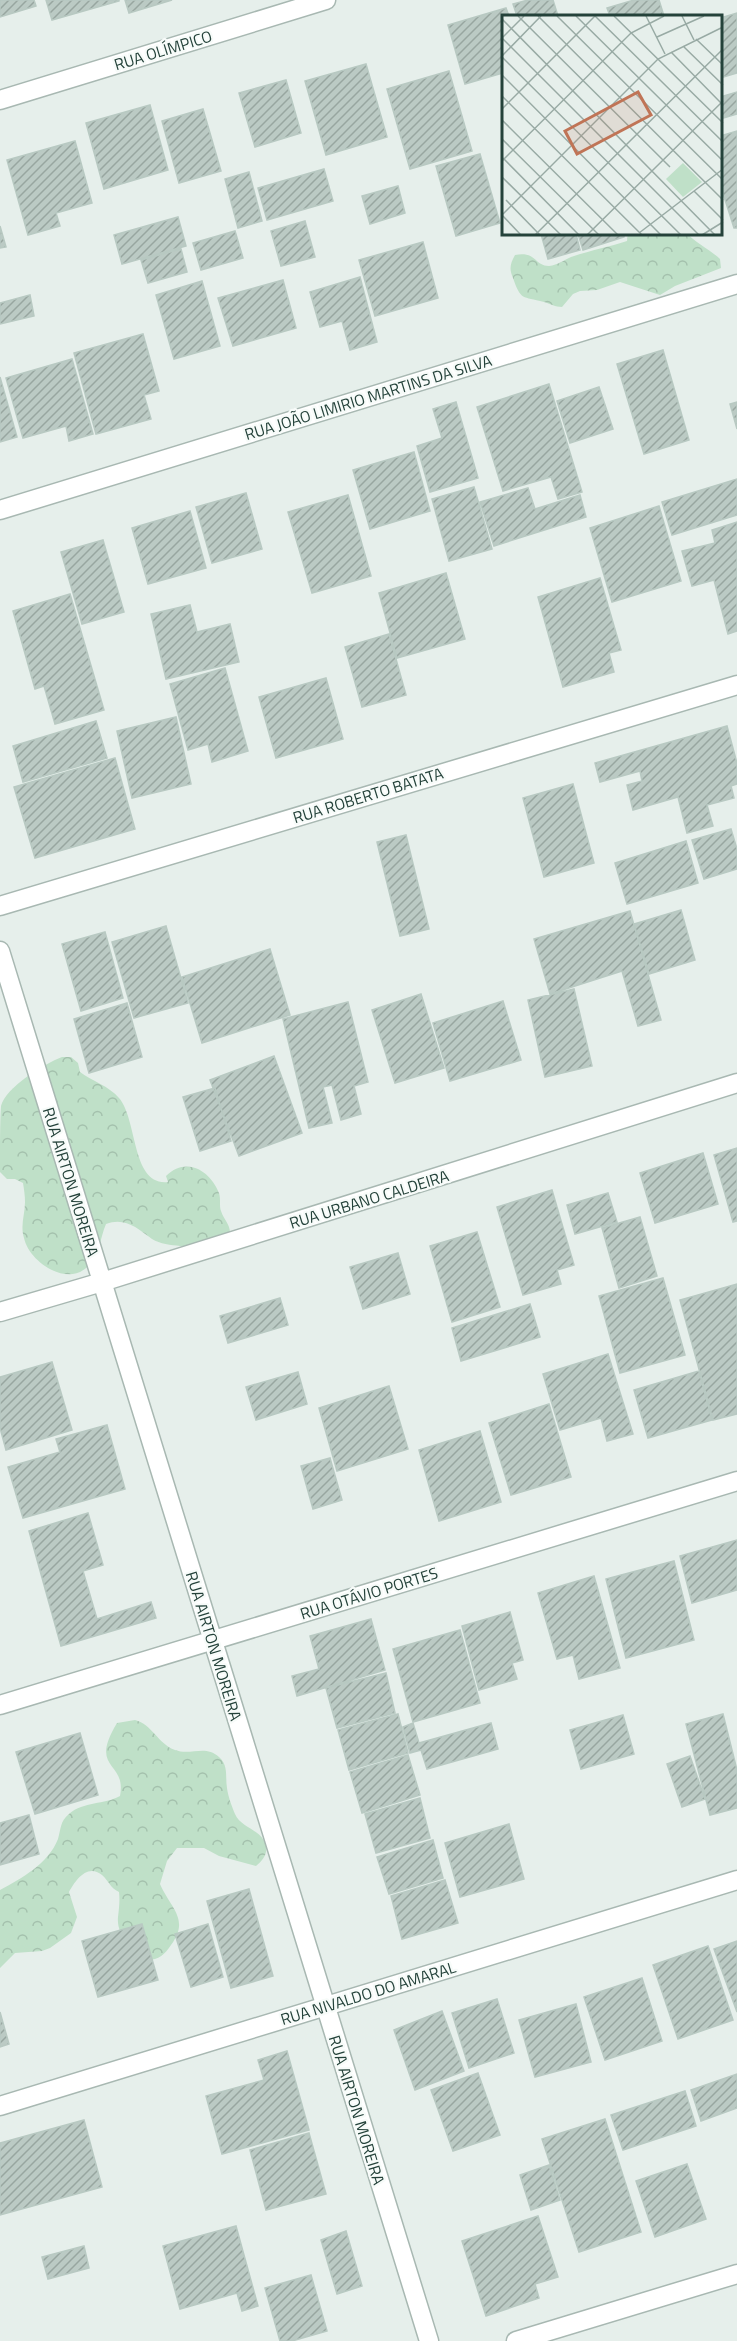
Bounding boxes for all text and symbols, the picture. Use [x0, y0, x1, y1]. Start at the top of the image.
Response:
inset map [502, 15, 722, 236]
street label: RUA OLÍMPICO [111, 24, 215, 76]
street label: RUA JOÃO LIMIRIO MARTINS DA SILVA [241, 348, 495, 446]
street label: RUA ROBERTO BATATA [290, 761, 447, 829]
street label: RUA AIRTON MOREIRA [37, 1104, 105, 1260]
street label: RUA URBANO CALDEIRA [286, 1163, 452, 1235]
street label: RUA OTÁVIO PORTES [297, 1561, 441, 1625]
street label: RUA AIRTON MOREIRA [180, 1568, 248, 1724]
street label: RUA NIVALDO DO AMARAL [277, 1955, 459, 2031]
street label: RUA AIRTON MOREIRA [323, 2032, 391, 2188]

